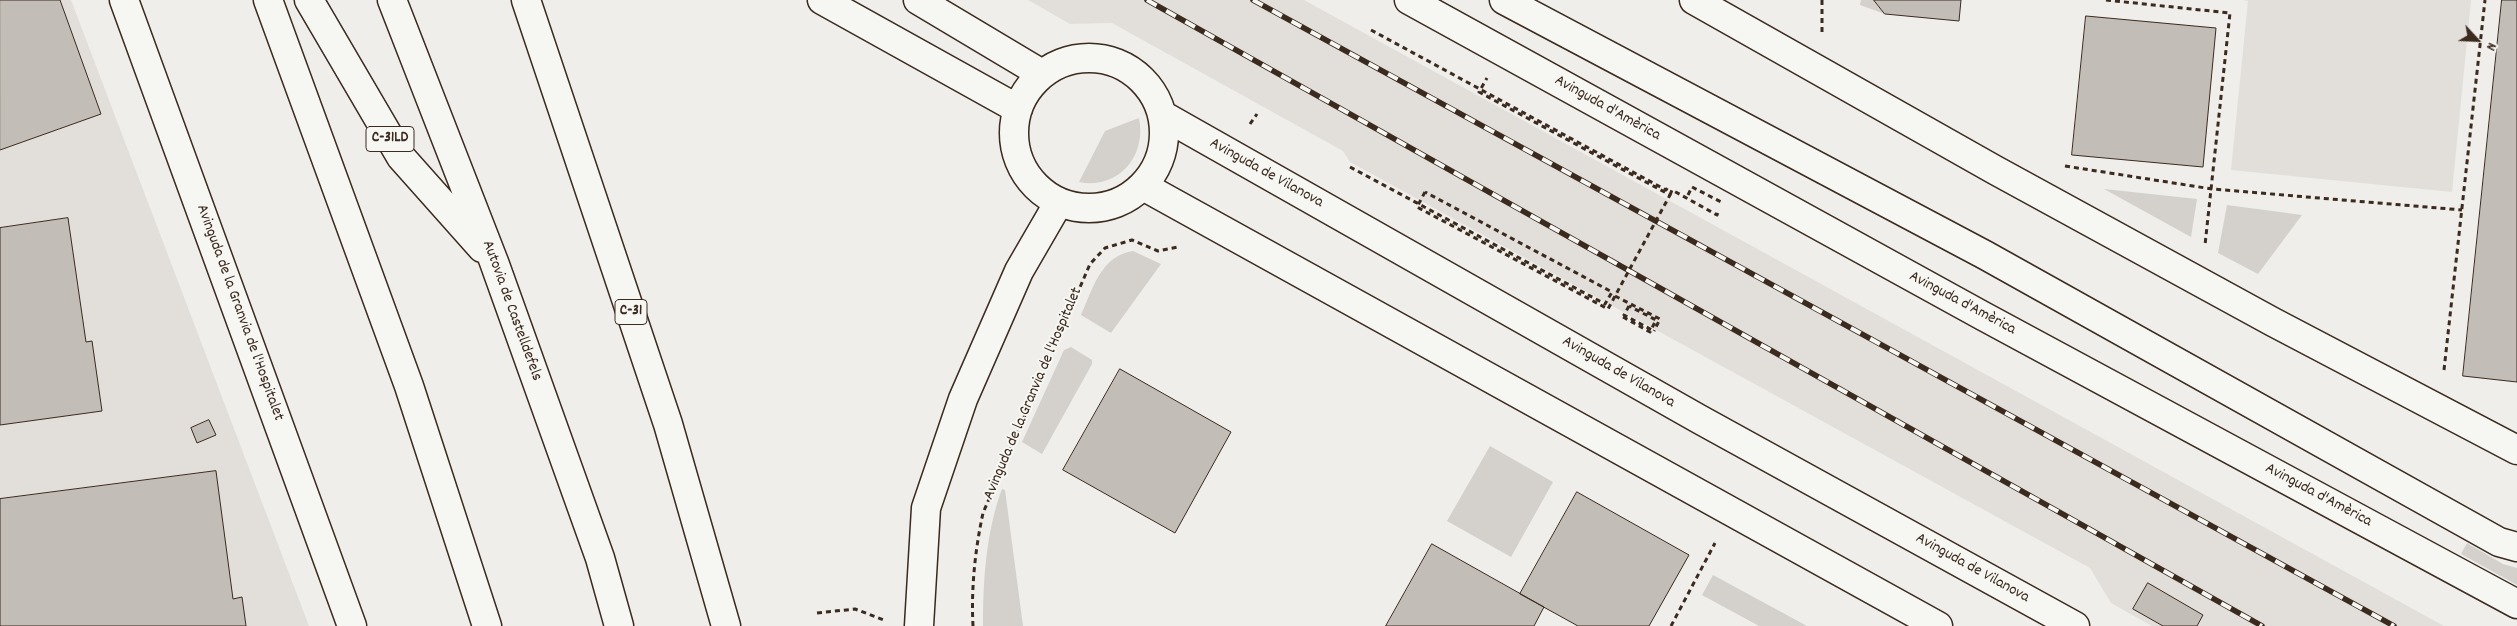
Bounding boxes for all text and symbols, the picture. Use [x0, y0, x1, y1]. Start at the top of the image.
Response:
north arrow [2452, 15, 2502, 65]
text: N [2480, 39, 2501, 54]
street label: Avinguda d'Amèrica [1551, 72, 1663, 146]
road number: C-31LD [366, 126, 414, 152]
street label: Avinguda de Vilanova [1206, 135, 1326, 213]
street label: Avinguda de la Granvia de l'Hospitalet [191, 202, 287, 424]
street label: Autovia de Castelldefels [477, 238, 545, 384]
street label: Avinguda d'Amèrica [1905, 268, 2019, 340]
street label: Avinguda de la Granvia de l'Hospitalet [980, 285, 1088, 503]
road number: C-31 [615, 300, 647, 324]
street label: Avinguda de Vilanova [1558, 333, 1678, 413]
street label: Avinguda d'Amèrica [2261, 460, 2375, 532]
street label: Avinguda de Vilanova [1912, 530, 2032, 608]

